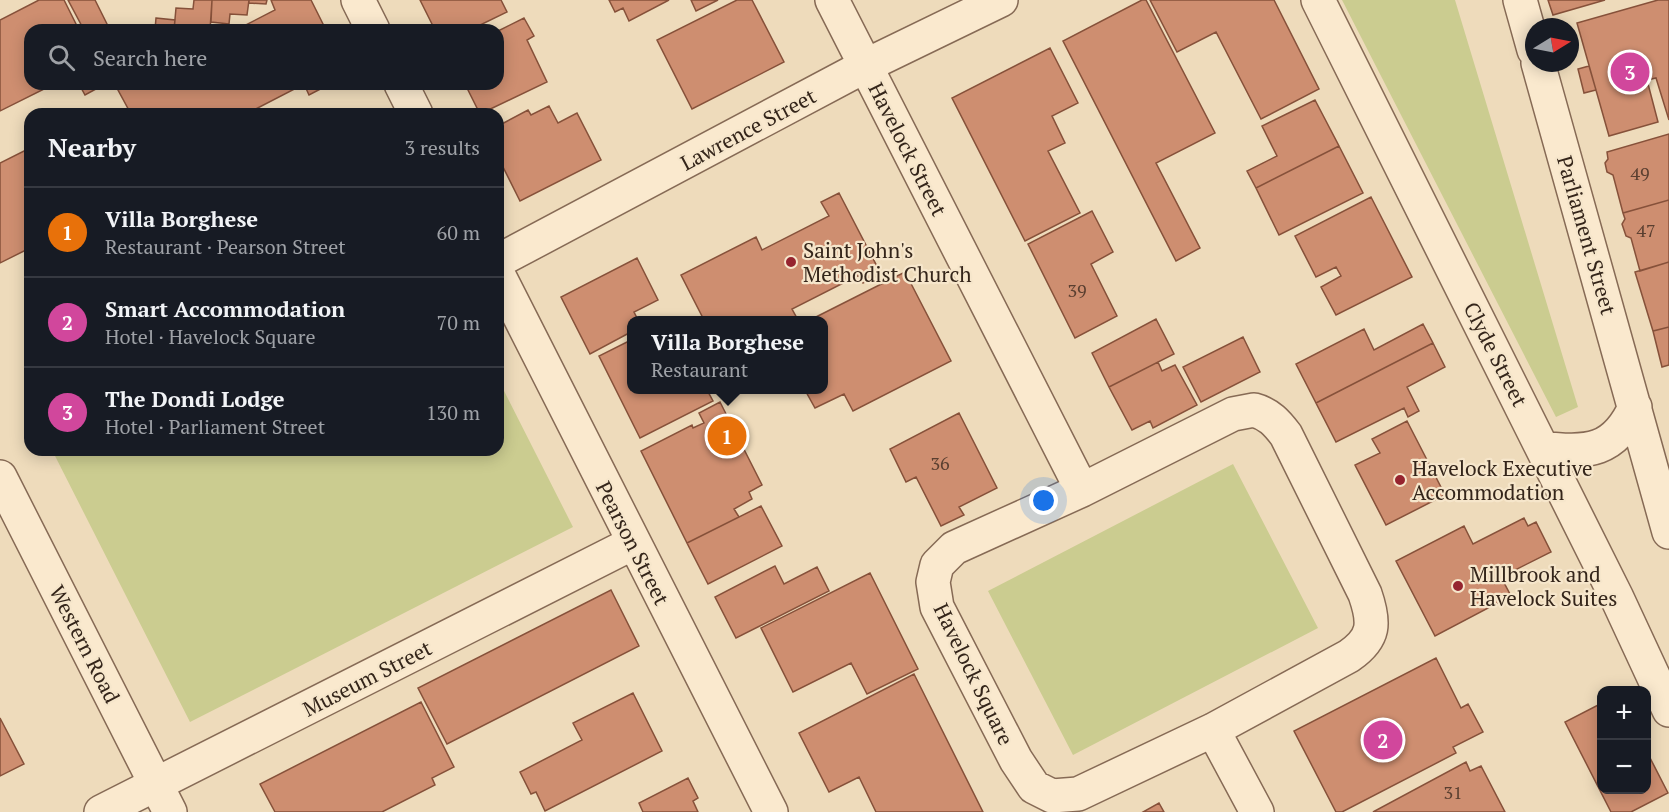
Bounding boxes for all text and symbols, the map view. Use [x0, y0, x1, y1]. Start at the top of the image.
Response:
north arrow [1525, 18, 1579, 72]
search box [24, 24, 504, 90]
icon: search [45, 41, 78, 74]
text: Search here [93, 43, 207, 72]
pin: 3 [1610, 50, 1650, 94]
street label: Havelock Street [862, 77, 954, 221]
street label: Lawrence Street [675, 81, 821, 176]
text: Nearby [48, 130, 136, 164]
text: 3 results [405, 134, 480, 161]
street label: Parliament Street [1551, 152, 1623, 318]
house number: 49 [1630, 161, 1650, 185]
text: Villa Borghese [105, 204, 258, 233]
house number: 47 [1636, 218, 1656, 242]
text: 1 [62, 219, 73, 246]
text: 60 m [437, 219, 480, 246]
text: Restaurant · Pearson Street [105, 233, 346, 260]
place label: Saint John's Methodist Church [803, 236, 972, 288]
marker: Saint John's Methodist Church [784, 255, 798, 269]
house number: 39 [1067, 278, 1087, 302]
text: Smart Accommodation [105, 294, 345, 323]
street label: Clyde Street [1458, 297, 1534, 411]
text: 2 [62, 309, 73, 336]
text: 70 m [437, 309, 480, 336]
popup [627, 316, 828, 394]
text: Hotel · Havelock Square [105, 323, 316, 350]
text: Villa Borghese [651, 327, 804, 356]
text: Restaurant [651, 356, 748, 383]
text: The Dondi Lodge [105, 384, 285, 413]
text: 3 [62, 399, 73, 426]
text: 130 m [426, 399, 480, 426]
text: Hotel · Parliament Street [105, 413, 325, 440]
pin: 1 [708, 414, 746, 458]
house number: 36 [930, 451, 950, 475]
place label: Havelock Executive Accommodation [1412, 454, 1593, 506]
marker: Havelock Executive Accommodation [1393, 473, 1407, 487]
street label: Pearson Street [590, 476, 676, 610]
your location [1029, 486, 1058, 515]
place label: Millbrook and Havelock Suites [1470, 560, 1617, 612]
marker: Millbrook and Havelock Suites [1451, 579, 1465, 593]
street label: Western Road [43, 580, 127, 708]
street label: Havelock Square [928, 598, 1020, 750]
street label: Museum Street [298, 633, 436, 723]
map controls [1597, 686, 1651, 794]
button: + [1597, 686, 1651, 740]
pin: 2 [1364, 718, 1402, 762]
button: − [1597, 740, 1651, 794]
house number: 31 [1443, 780, 1463, 804]

